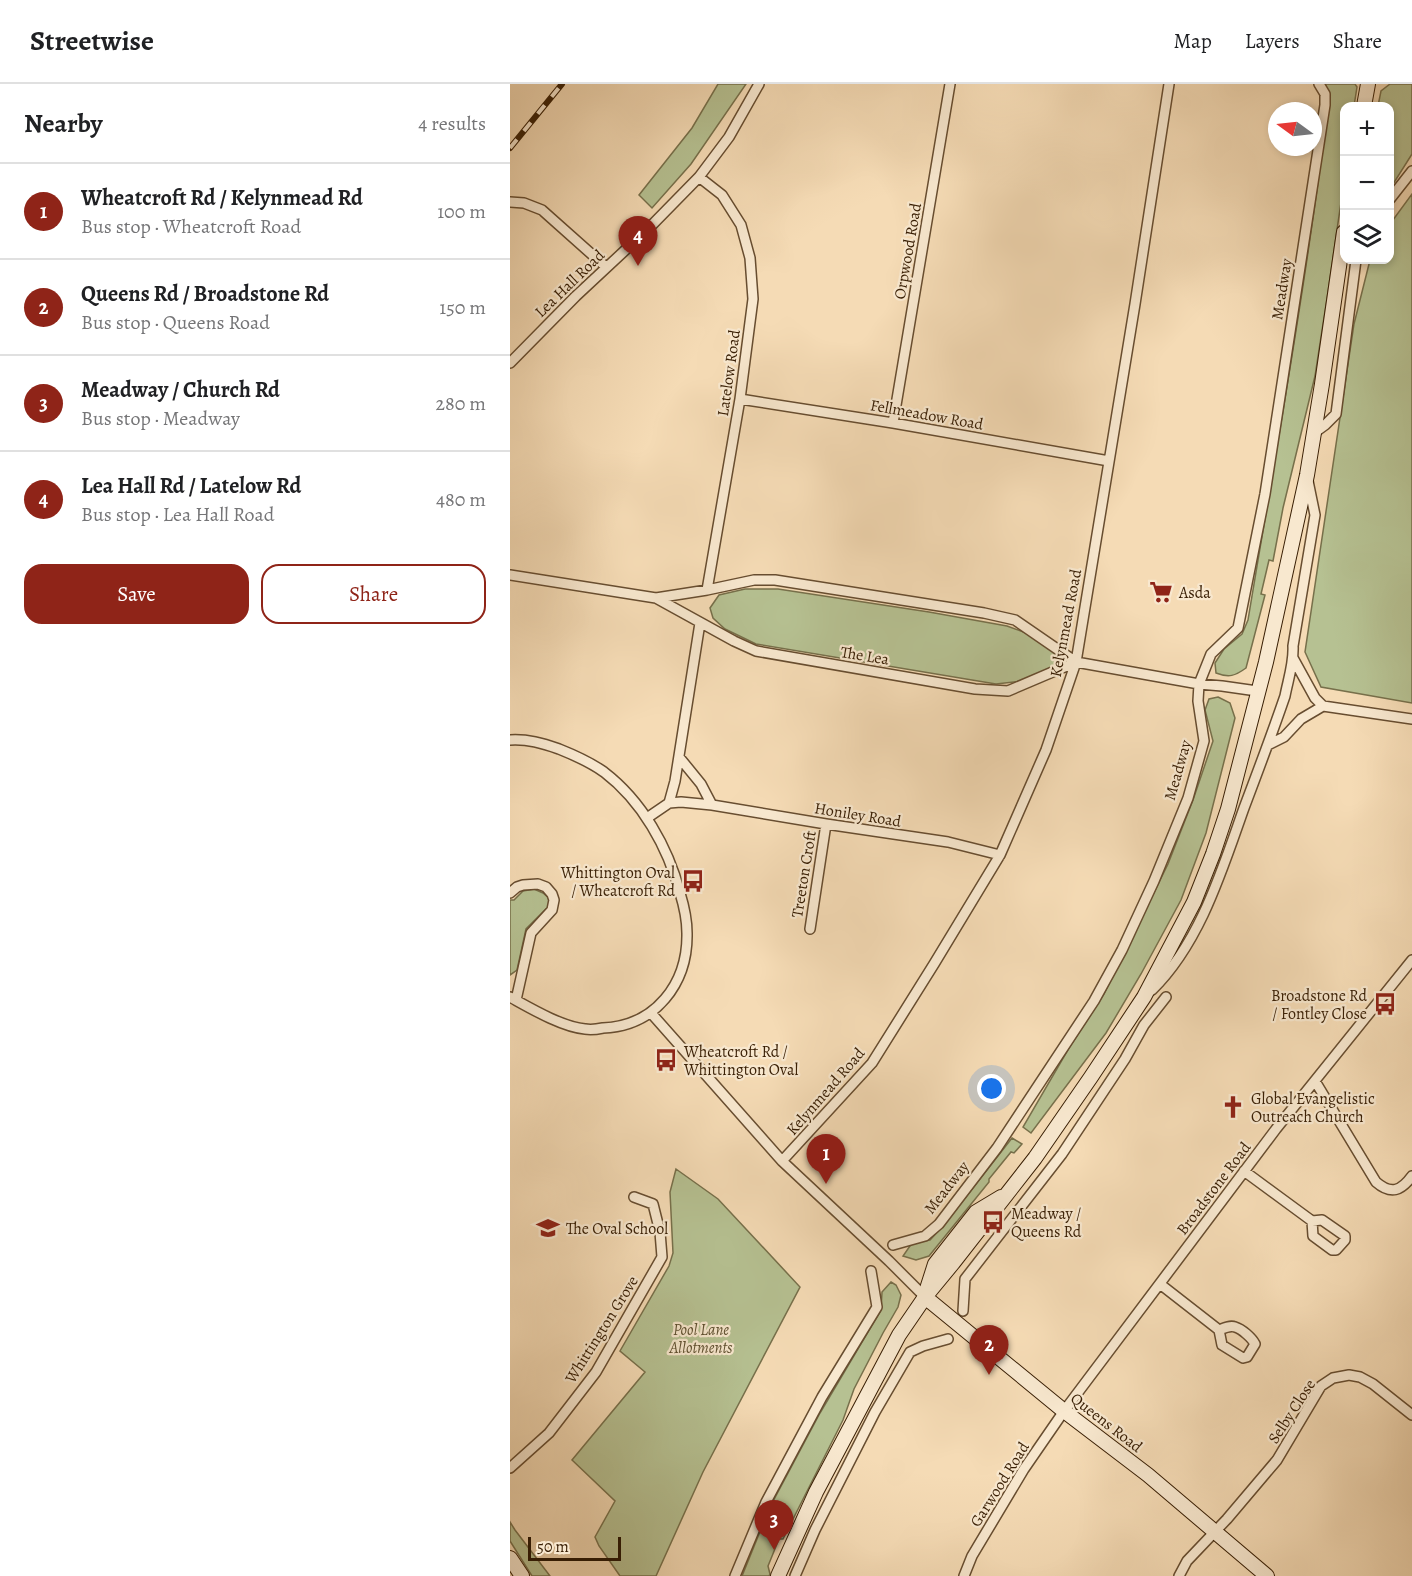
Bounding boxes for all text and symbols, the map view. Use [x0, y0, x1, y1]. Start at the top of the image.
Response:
text: Streetwise [30, 22, 154, 60]
text: Map [1173, 27, 1212, 55]
text: Layers [1245, 27, 1300, 55]
text: Share [1333, 27, 1382, 55]
north arrow [1268, 102, 1322, 156]
map controls [1340, 102, 1394, 264]
button: + [1340, 102, 1394, 156]
text: Nearby [24, 106, 103, 141]
text: 4 results [418, 110, 486, 137]
button: − [1340, 156, 1394, 210]
text: Wheatcroft Rd / Kelynmead Rd [81, 183, 363, 213]
text: 1 [40, 198, 47, 225]
text: 100 m [437, 198, 486, 225]
street label: Orpwood Road [889, 201, 927, 301]
button: layers [1340, 210, 1394, 264]
text: Bus stop · Wheatcroft Road [81, 213, 301, 240]
pin: 4 [618, 216, 658, 266]
street label: Lea Hall Road [530, 244, 610, 323]
street label: Meadway [1266, 256, 1298, 321]
text: Queens Rd / Broadstone Rd [81, 279, 329, 309]
text: 2 [39, 294, 48, 321]
text: 150 m [439, 294, 486, 321]
text: Bus stop · Queens Road [81, 309, 270, 336]
street label: Latelow Road [712, 328, 746, 418]
text: Meadway / Church Rd [81, 375, 280, 405]
text: 3 [39, 390, 48, 417]
text: 280 m [436, 390, 486, 417]
street label: Fellmeadow Road [869, 394, 985, 436]
text: Bus stop · Meadway [81, 405, 240, 432]
text: Lea Hall Rd / Latelow Rd [81, 471, 301, 501]
text: 4 [39, 486, 48, 513]
text: 480 m [436, 486, 486, 513]
text: Bus stop · Lea Hall Road [81, 501, 275, 528]
button: Save [24, 564, 249, 624]
button: Share [261, 564, 486, 624]
street label: Kelynmead Road [1045, 567, 1087, 679]
supermarket icon: Asda [1148, 579, 1174, 605]
place label: Asda [1178, 582, 1211, 604]
street label: The Lea [839, 641, 891, 671]
street label: Meadway [1159, 737, 1197, 803]
street label: Honiley Road [813, 797, 903, 833]
street label: Treeton Croft [786, 829, 822, 919]
place label: Whittington Oval / Wheatcroft Rd [560, 862, 675, 902]
bus stop icon: Whittington Oval / Wheatcroft Rd [680, 868, 706, 894]
place label: Broadstone Rd / Fontley Close [1271, 985, 1367, 1025]
bus stop icon: Broadstone Rd / Fontley Close [1372, 991, 1398, 1017]
place label: Wheatcroft Rd / Whittington Oval [683, 1041, 798, 1081]
street label: Kelynmead Road [782, 1043, 870, 1140]
bus stop icon: Wheatcroft Rd / Whittington Oval [653, 1047, 679, 1073]
your location [977, 1074, 1006, 1103]
place label: Global Evangelistic Outreach Church [1251, 1088, 1375, 1128]
church icon: Global Evangelistic Outreach Church [1220, 1094, 1246, 1120]
pin: 1 [806, 1134, 846, 1184]
street label: Broadstone Road [1171, 1137, 1256, 1240]
street label: Meadway [919, 1156, 975, 1219]
place label: Meadway / Queens Rd [1011, 1203, 1082, 1243]
bus stop icon: Meadway / Queens Rd [980, 1209, 1006, 1235]
school or university icon: The Oval School [535, 1215, 561, 1241]
place label: The Oval School [566, 1218, 668, 1240]
street label: Whittington Grove [559, 1272, 644, 1388]
park label: Pool Lane Allotments [668, 1319, 733, 1359]
pin: 2 [970, 1326, 1008, 1375]
street label: Selby Close [1263, 1375, 1321, 1448]
street label: Queens Road [1066, 1388, 1147, 1458]
street label: Garwood Road [965, 1437, 1035, 1531]
pin: 3 [754, 1500, 794, 1550]
scale bar [528, 1534, 621, 1562]
text: 50 m [537, 1536, 569, 1558]

